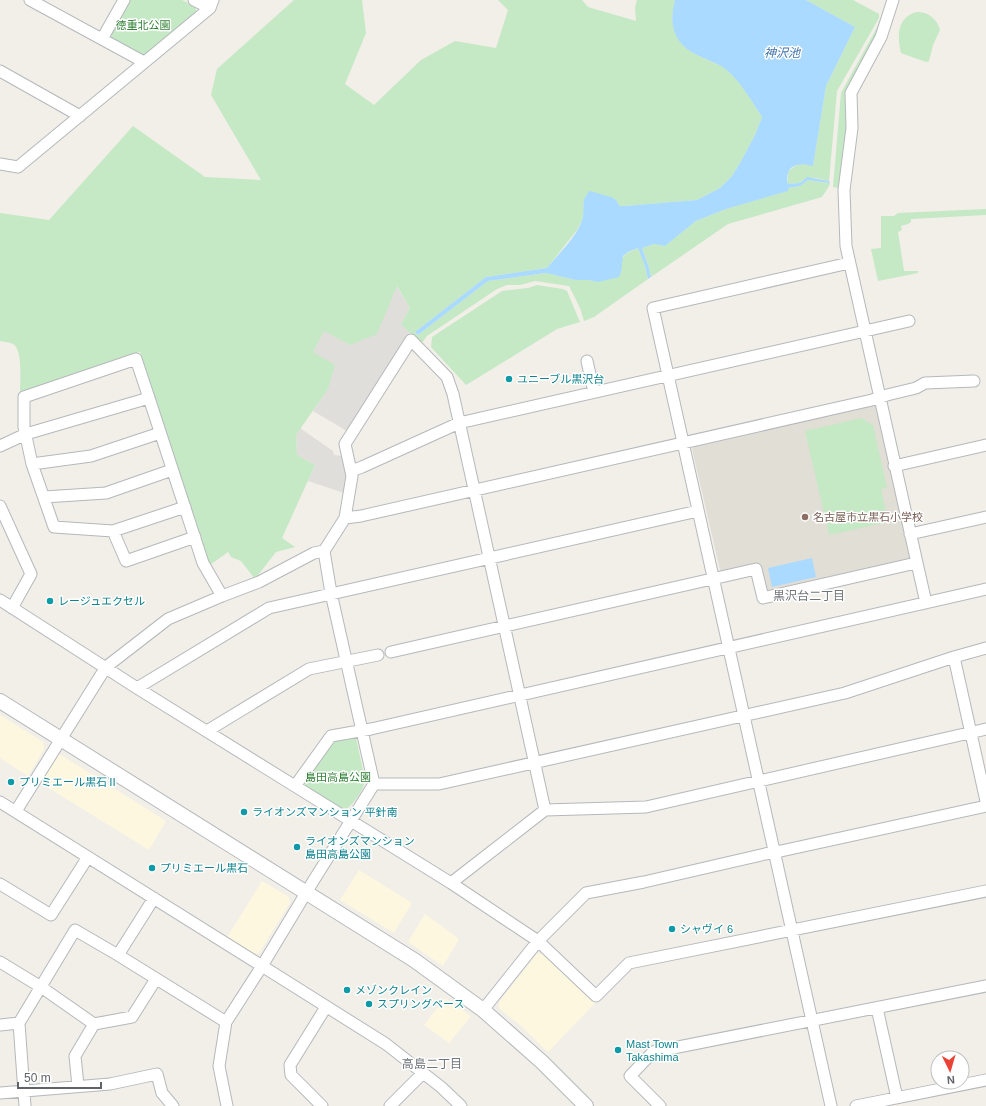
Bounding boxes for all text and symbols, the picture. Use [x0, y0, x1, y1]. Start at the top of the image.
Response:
park label: 徳重北公園 [116, 19, 171, 31]
water label: 神沢池 [764, 46, 801, 60]
place label: ユニーブル黒沢台 [517, 373, 604, 385]
marker: ユニーブル黒沢台 [504, 374, 514, 384]
place label: 名古屋市立黒石小学校 [813, 511, 923, 523]
marker: 名古屋市立黒石小学校 [800, 512, 810, 522]
district label: 黒沢台二丁目 [773, 589, 845, 603]
place label: レージュエクセル [58, 595, 145, 607]
marker: レージュエクセル [45, 596, 55, 606]
park label: 島田高島公園 [305, 771, 371, 783]
place label: プリミエール黒石Ⅱ [19, 776, 118, 788]
marker: プリミエール黒石Ⅱ [6, 777, 16, 787]
place label: ライオンズマンション 平針南 [252, 806, 398, 818]
marker: ライオンズマンション 平針南 [239, 807, 249, 817]
place label: ライオンズマンション 島田高島公園 [305, 835, 415, 860]
marker: ライオンズマンション 島田高島公園 [292, 842, 302, 852]
place label: プリミエール黒石 [160, 862, 248, 874]
marker: プリミエール黒石 [147, 863, 157, 873]
place label: シャヴイ 6 [680, 923, 733, 935]
marker: シャヴイ 6 [667, 924, 677, 934]
place label: メゾンクレイン [355, 984, 432, 996]
marker: メゾンクレイン [342, 985, 352, 995]
place label: スプリングベース [377, 998, 464, 1010]
marker: スプリングベース [364, 999, 374, 1009]
place label: Mast Town Takashima [626, 1038, 679, 1063]
marker: Mast Town Takashima [613, 1045, 623, 1055]
north arrow [930, 1050, 970, 1090]
district label: 高島二丁目 [402, 1057, 462, 1071]
scale bar [18, 1064, 101, 1090]
text: 50 m [24, 1071, 51, 1085]
text: N [946, 1074, 955, 1086]

